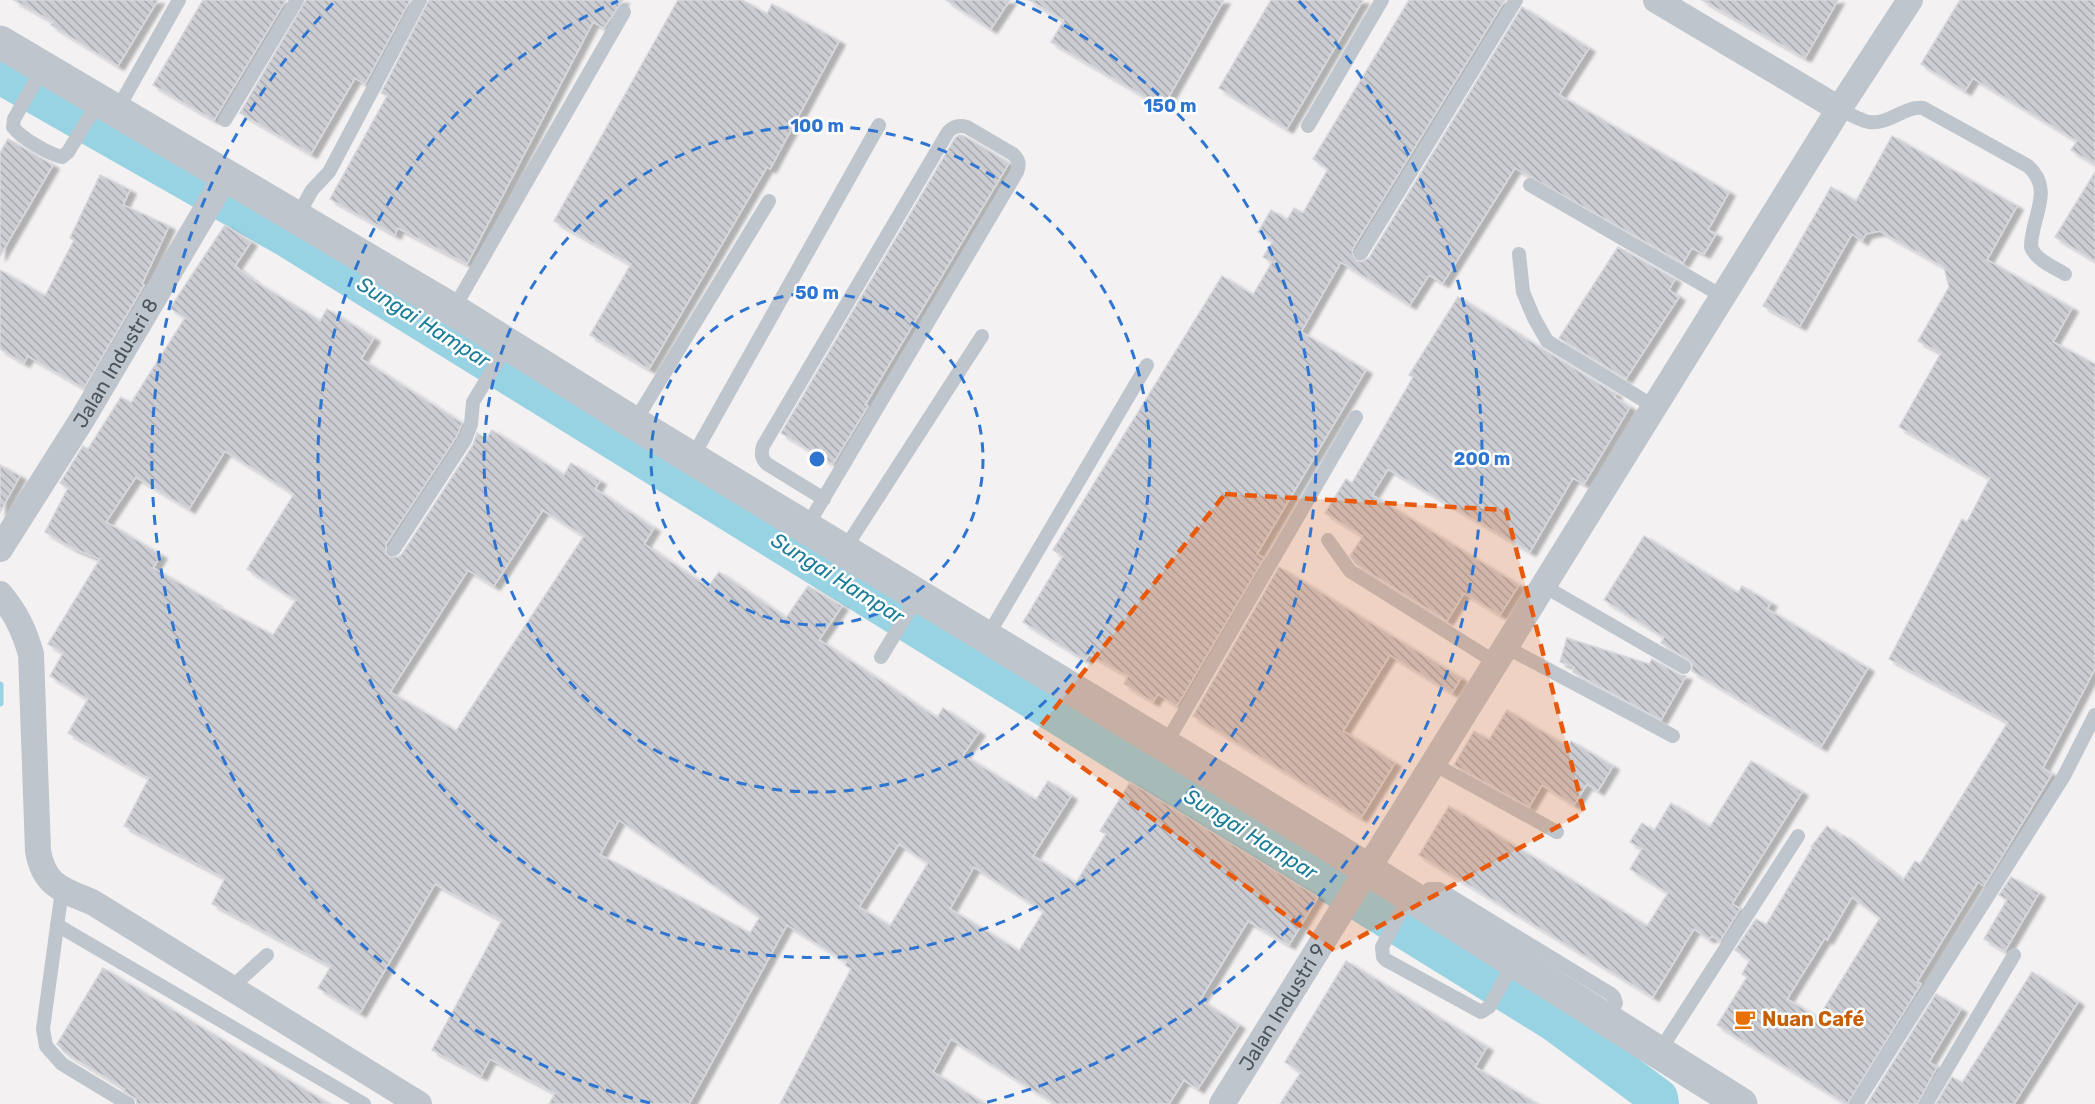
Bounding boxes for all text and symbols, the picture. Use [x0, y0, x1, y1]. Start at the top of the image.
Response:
text: 150 m [1143, 95, 1197, 117]
text: 100 m [790, 115, 844, 137]
water label: Sungai Hampar [353, 271, 496, 373]
text: 50 m [795, 282, 839, 304]
street label: Jalan Industri 8 [68, 294, 163, 432]
text: 200 m [1454, 448, 1510, 470]
centre of rings [807, 449, 827, 469]
water label: Sungai Hampar [767, 527, 910, 629]
water label: Sungai Hampar [1180, 783, 1323, 885]
street label: Jalan Industri 9 [1234, 939, 1331, 1075]
cafe icon: Nuan Café [1733, 1007, 1757, 1031]
place label: Nuan Café [1762, 1007, 1865, 1031]

